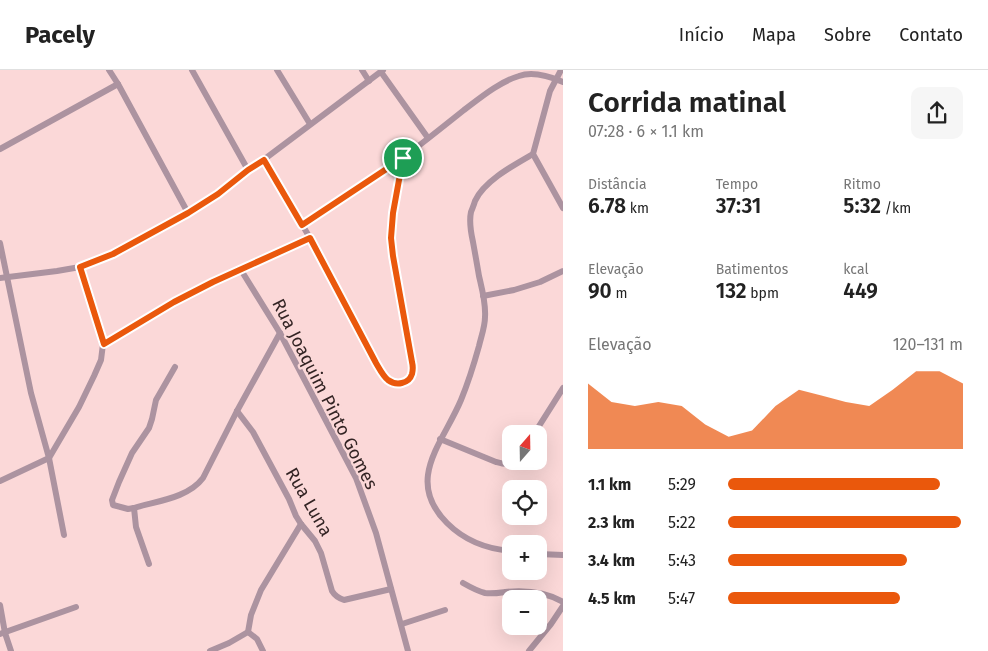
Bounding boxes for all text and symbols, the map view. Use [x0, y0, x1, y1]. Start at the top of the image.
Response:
text: Pacely [25, 21, 95, 49]
text: Início [679, 24, 724, 46]
text: Mapa [752, 24, 796, 46]
text: Sobre [824, 24, 871, 46]
text: Contato [899, 24, 963, 46]
text: Corrida matinal [588, 86, 786, 119]
button: share [911, 87, 963, 139]
text: 07:28 · 6 × 1.1 km [588, 122, 704, 141]
pin [382, 137, 424, 179]
icon: arrive [389, 144, 417, 172]
text: Distância [588, 176, 647, 193]
text: Tempo [716, 176, 758, 193]
text: Ritmo [843, 176, 881, 193]
text: 6.78 [588, 193, 626, 219]
text: 37:31 [716, 193, 761, 219]
text: 5:32 [843, 193, 881, 219]
text: km [626, 200, 649, 217]
text: /km [881, 200, 911, 217]
text: Elevação [588, 261, 644, 278]
text: Batimentos [716, 261, 788, 278]
text: kcal [843, 261, 869, 278]
text: 90 [588, 278, 612, 304]
text: 132 [716, 278, 747, 304]
text: 449 [843, 278, 878, 304]
text: m [612, 285, 627, 302]
text: bpm [747, 285, 779, 302]
street label: Rua Joaquim Pinto Gomes [267, 295, 383, 493]
text: Elevação [588, 335, 652, 354]
text: 120–131 m [893, 335, 963, 354]
north arrow [502, 425, 548, 470]
map controls [502, 425, 547, 635]
street label: Rua Luna [281, 464, 337, 540]
text: 1.1 km [588, 475, 631, 494]
text: 5:29 [668, 475, 696, 494]
button: locate [502, 480, 547, 525]
text: 2.3 km [588, 513, 635, 532]
text: 5:22 [668, 513, 696, 532]
button: + [502, 535, 547, 580]
text: 3.4 km [588, 551, 635, 570]
text: 5:43 [668, 551, 696, 570]
text: 4.5 km [588, 589, 636, 608]
text: 5:47 [668, 589, 695, 608]
button: − [502, 590, 547, 635]

